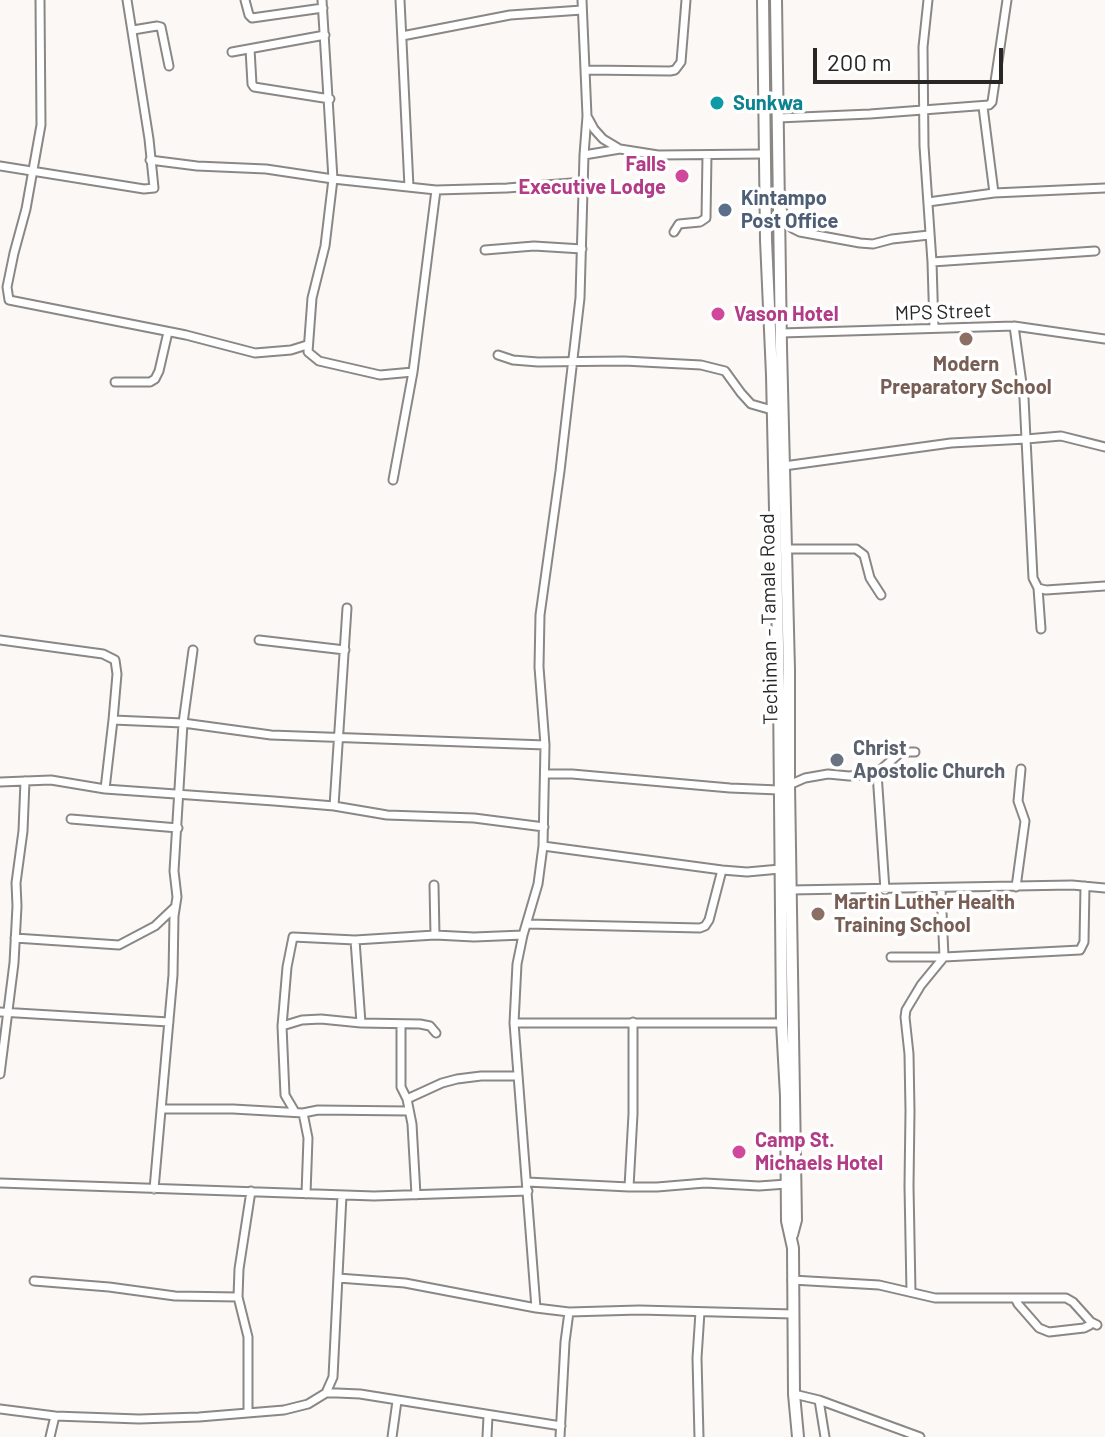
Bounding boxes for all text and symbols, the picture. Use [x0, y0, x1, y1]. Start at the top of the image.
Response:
scale bar [817, 32, 1007, 82]
text: 200 m [827, 47, 892, 76]
place label: Sunkwa [733, 91, 803, 115]
marker: Sunkwa [708, 94, 726, 112]
place label: Falls Executive Lodge [518, 152, 666, 199]
marker: Falls Executive Lodge [673, 167, 691, 185]
place label: Kintampo Post Office [741, 186, 839, 233]
marker: Kintampo Post Office [716, 201, 734, 219]
street label: MPS Street [894, 298, 992, 326]
place label: Vason Hotel [734, 302, 839, 326]
marker: Vason Hotel [709, 305, 727, 323]
marker: Modern Preparatory School [957, 330, 975, 348]
place label: Modern Preparatory School [880, 352, 1052, 399]
street label: Techiman - Tamale Road [755, 513, 783, 725]
place label: Christ Apostolic Church [853, 736, 1005, 783]
marker: Christ Apostolic Church [828, 751, 846, 769]
place label: Martin Luther Health Training School [834, 890, 1015, 937]
marker: Martin Luther Health Training School [809, 905, 827, 923]
place label: Camp St. Michaels Hotel [755, 1128, 883, 1175]
marker: Camp St. Michaels Hotel [730, 1143, 748, 1161]

